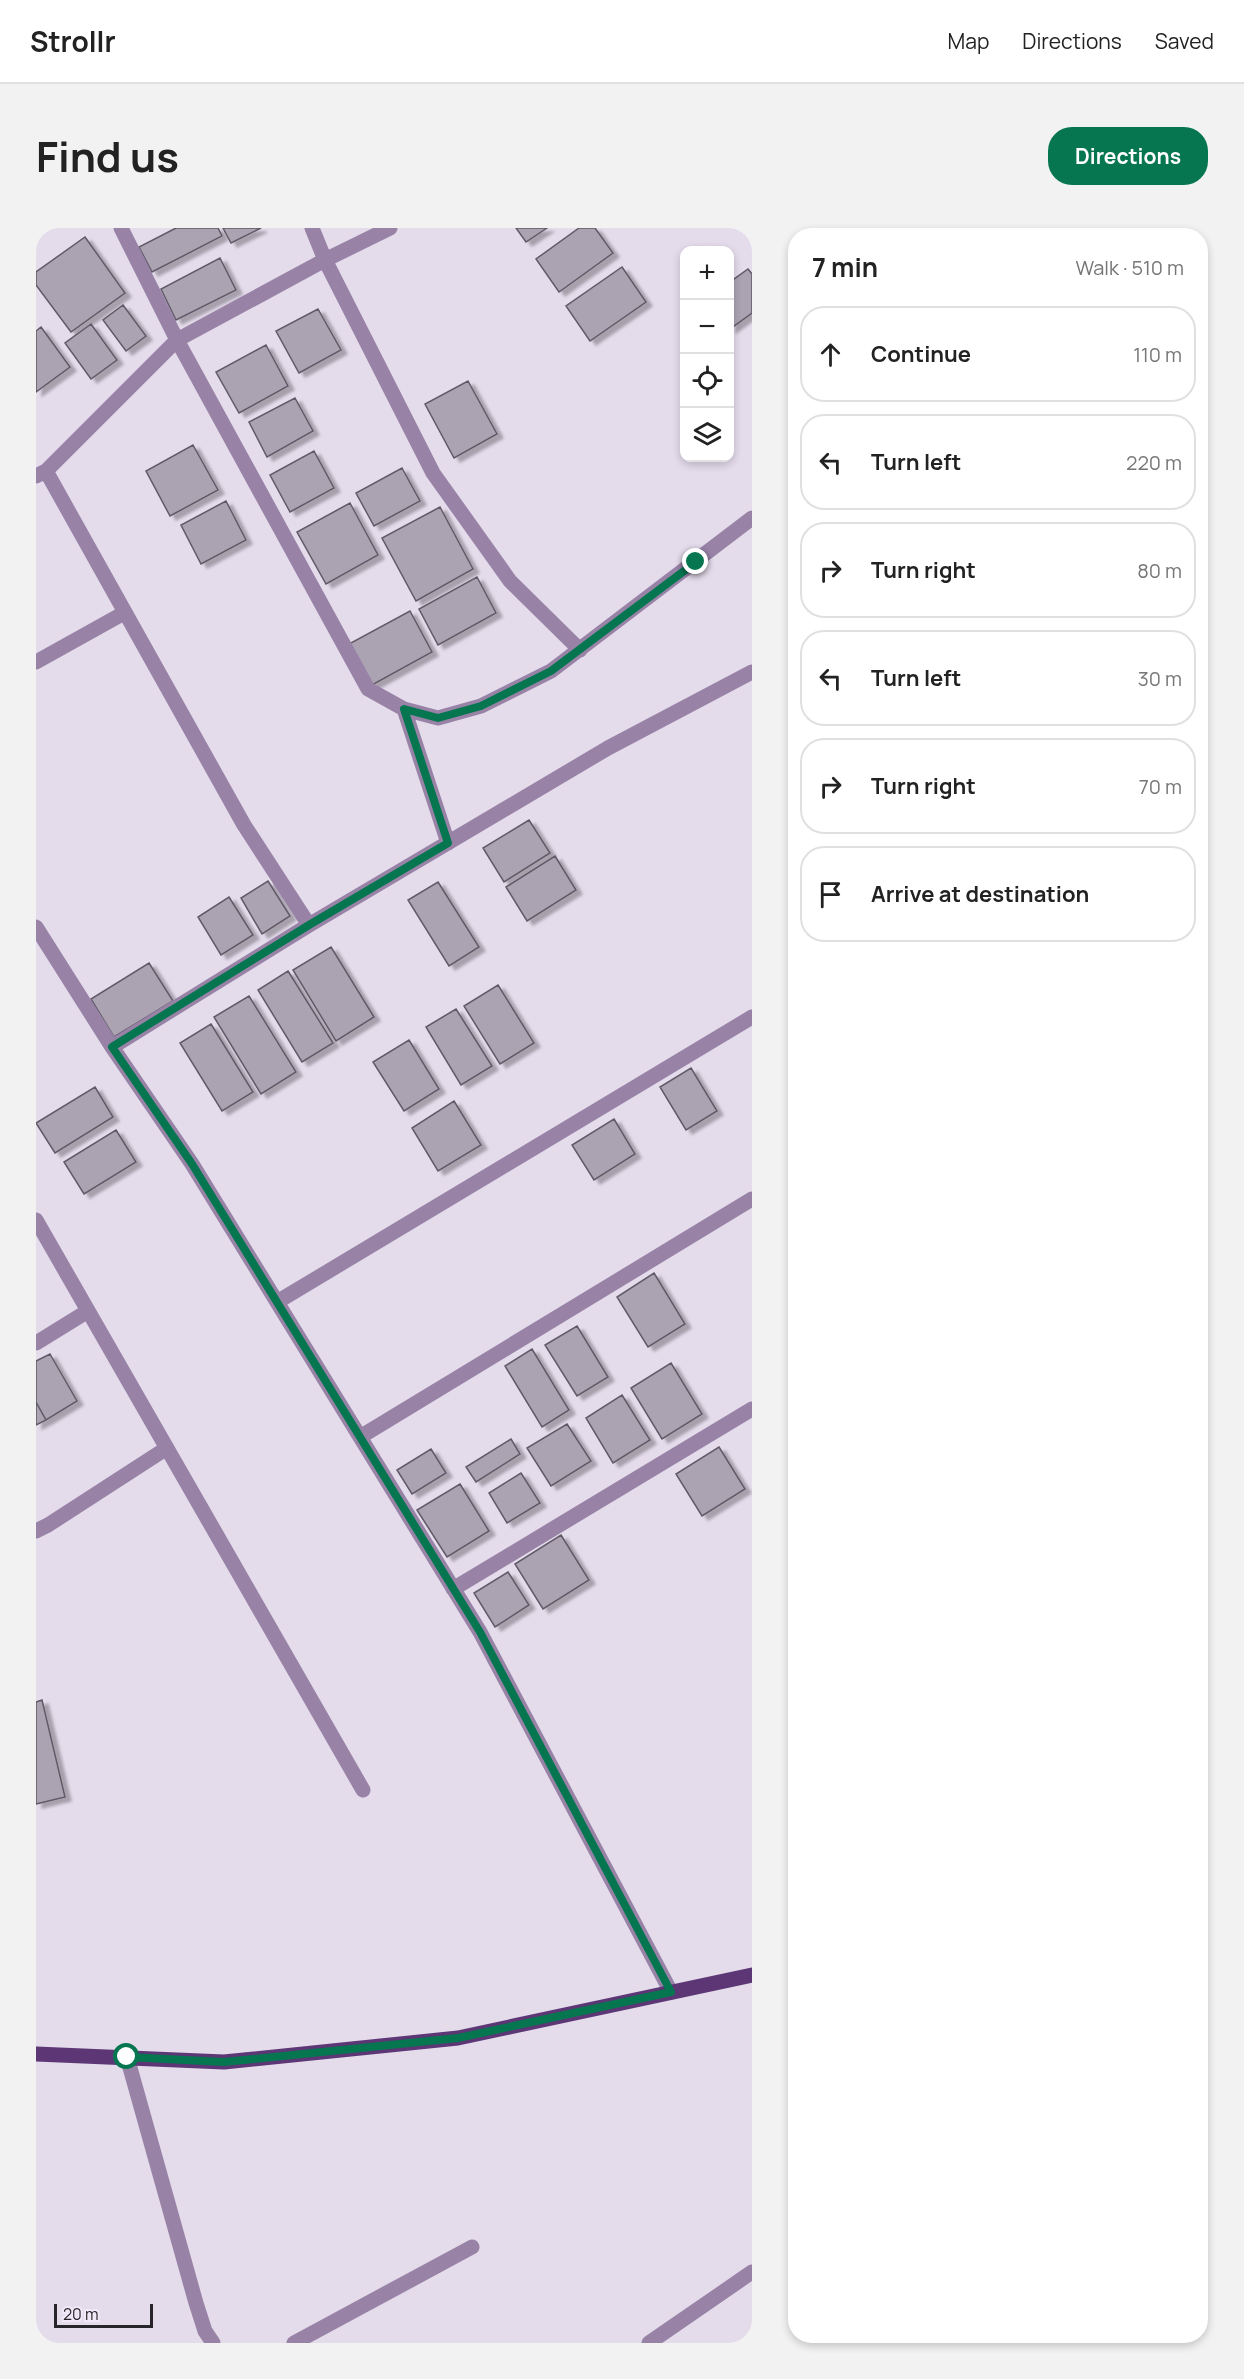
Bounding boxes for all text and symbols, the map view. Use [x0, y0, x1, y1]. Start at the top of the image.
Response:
text: Strollr [30, 22, 116, 60]
text: Map [948, 27, 989, 55]
text: Directions [1022, 27, 1122, 55]
text: Saved [1155, 27, 1214, 55]
text: Find us [36, 127, 179, 185]
button: Directions [1048, 127, 1208, 185]
map controls [680, 246, 734, 462]
button: + [680, 246, 734, 300]
text: 7 min [812, 249, 878, 285]
text: Walk · 510 m [1075, 254, 1184, 281]
button: − [680, 300, 734, 354]
icon: ahead [814, 338, 847, 371]
text: Continue [871, 339, 971, 369]
text: 110 m [1133, 341, 1182, 368]
button: locate [680, 354, 734, 408]
button: layers [680, 408, 734, 462]
icon: left [814, 446, 847, 479]
text: Turn left [871, 447, 961, 477]
text: 220 m [1126, 449, 1182, 476]
route end [682, 548, 708, 574]
icon: right [814, 554, 847, 587]
text: Turn right [871, 555, 976, 585]
text: 80 m [1137, 557, 1182, 584]
icon: left [814, 662, 847, 695]
text: Turn left [871, 663, 961, 693]
text: 30 m [1138, 665, 1182, 692]
icon: right [814, 770, 847, 803]
text: Turn right [871, 771, 976, 801]
text: 70 m [1139, 773, 1182, 800]
icon: arrive [814, 878, 847, 911]
text: Arrive at destination [871, 879, 1089, 909]
route start [113, 2043, 139, 2069]
scale bar [54, 2301, 153, 2328]
text: 20 m [63, 2303, 99, 2325]

